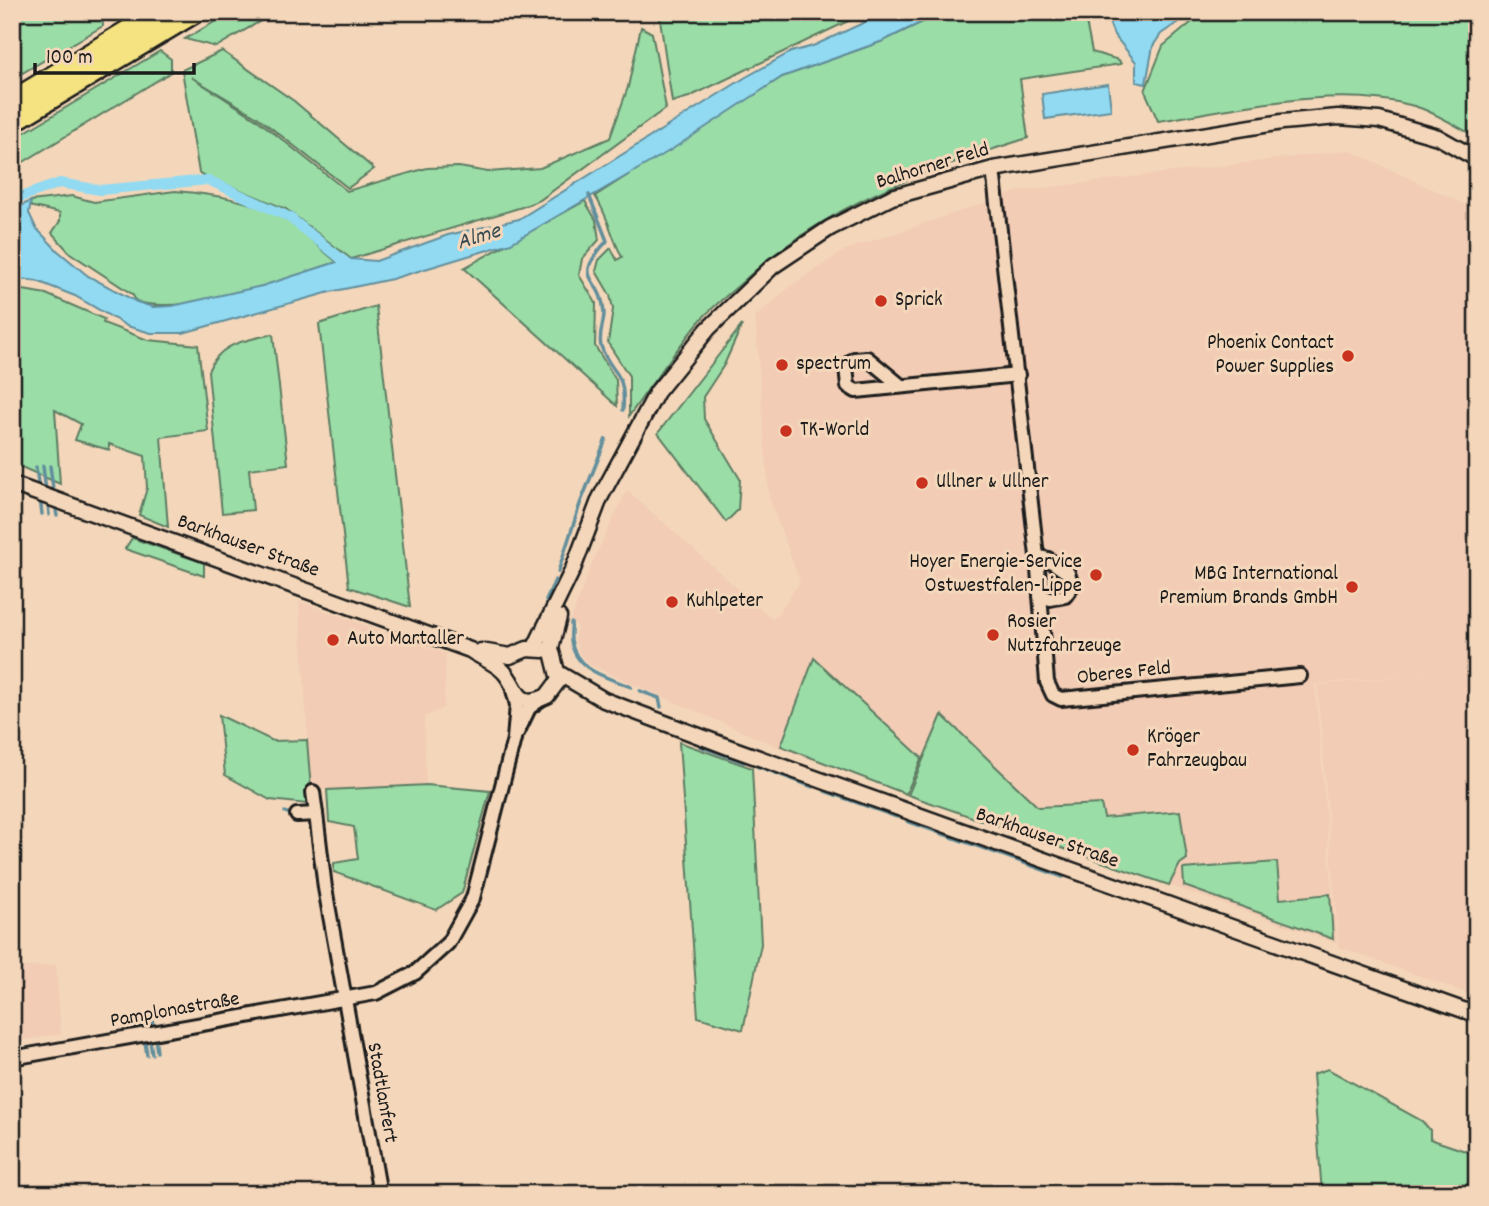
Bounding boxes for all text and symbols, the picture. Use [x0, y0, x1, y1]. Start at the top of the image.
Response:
scale bar [35, 32, 194, 76]
text: 100 m [46, 44, 93, 74]
street label: Balhorner Feld [873, 136, 993, 198]
water label: Alme [453, 215, 507, 260]
place label: Sprick [895, 286, 943, 316]
marker: Sprick [873, 293, 889, 309]
place label: Phoenix Contact Power Supplies [1207, 329, 1334, 383]
marker: Phoenix Contact Power Supplies [1340, 348, 1356, 364]
place label: spectrum [796, 350, 871, 380]
marker: spectrum [774, 357, 790, 373]
place label: TK-World [800, 416, 869, 446]
marker: TK-World [778, 423, 794, 439]
place label: Ullner & Ullner [936, 468, 1049, 498]
marker: Ullner & Ullner [914, 475, 930, 491]
street label: Barkhauser Straße [173, 507, 323, 587]
place label: Hoyer Energie-Service Ostwestfalen-Lippe [909, 548, 1082, 602]
place label: MBG International Premium Brands GmbH [1159, 560, 1338, 614]
marker: Hoyer Energie-Service Ostwestfalen-Lippe [1088, 567, 1104, 583]
marker: MBG International Premium Brands GmbH [1344, 579, 1360, 595]
place label: Kuhlpeter [686, 587, 763, 617]
marker: Kuhlpeter [664, 594, 680, 610]
place label: Rosier Nutzfahrzeuge [1007, 608, 1122, 662]
place label: Auto Martaller [347, 625, 464, 655]
marker: Rosier Nutzfahrzeuge [985, 627, 1001, 643]
marker: Auto Martaller [325, 632, 341, 648]
street label: Oberes Feld [1075, 654, 1173, 694]
place label: Kröger Fahrzeugbau [1147, 723, 1247, 777]
marker: Kröger Fahrzeugbau [1125, 742, 1141, 758]
street label: Barkhauser Straße [972, 801, 1122, 877]
street label: Pamplonastraße [108, 985, 242, 1037]
street label: Stadtlanfert [357, 1041, 405, 1146]

